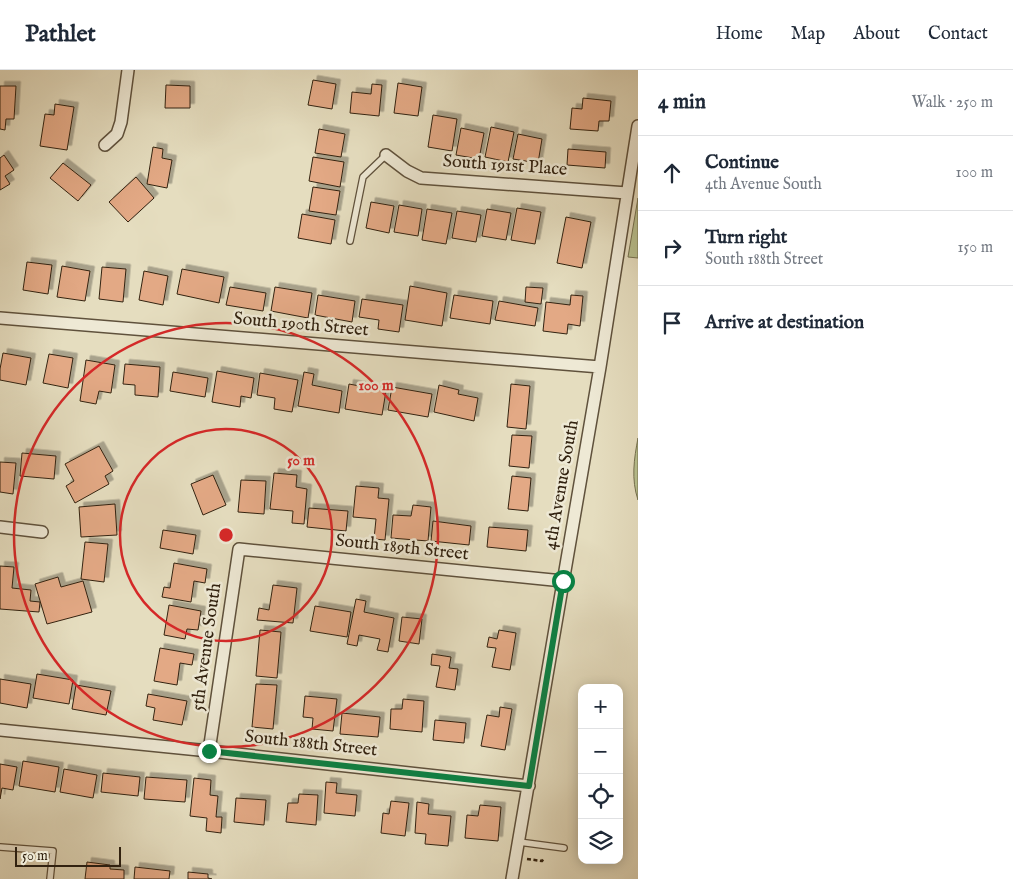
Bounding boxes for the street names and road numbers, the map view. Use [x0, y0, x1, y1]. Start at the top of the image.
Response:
street label: South 191st Place [442, 150, 568, 182]
street label: South 190th Street [232, 308, 370, 342]
street label: 4th Avenue South [539, 418, 585, 552]
street label: South 189th Street [334, 530, 470, 566]
street label: 5th Avenue South [187, 581, 227, 713]
street label: South 188th Street [244, 726, 378, 762]

